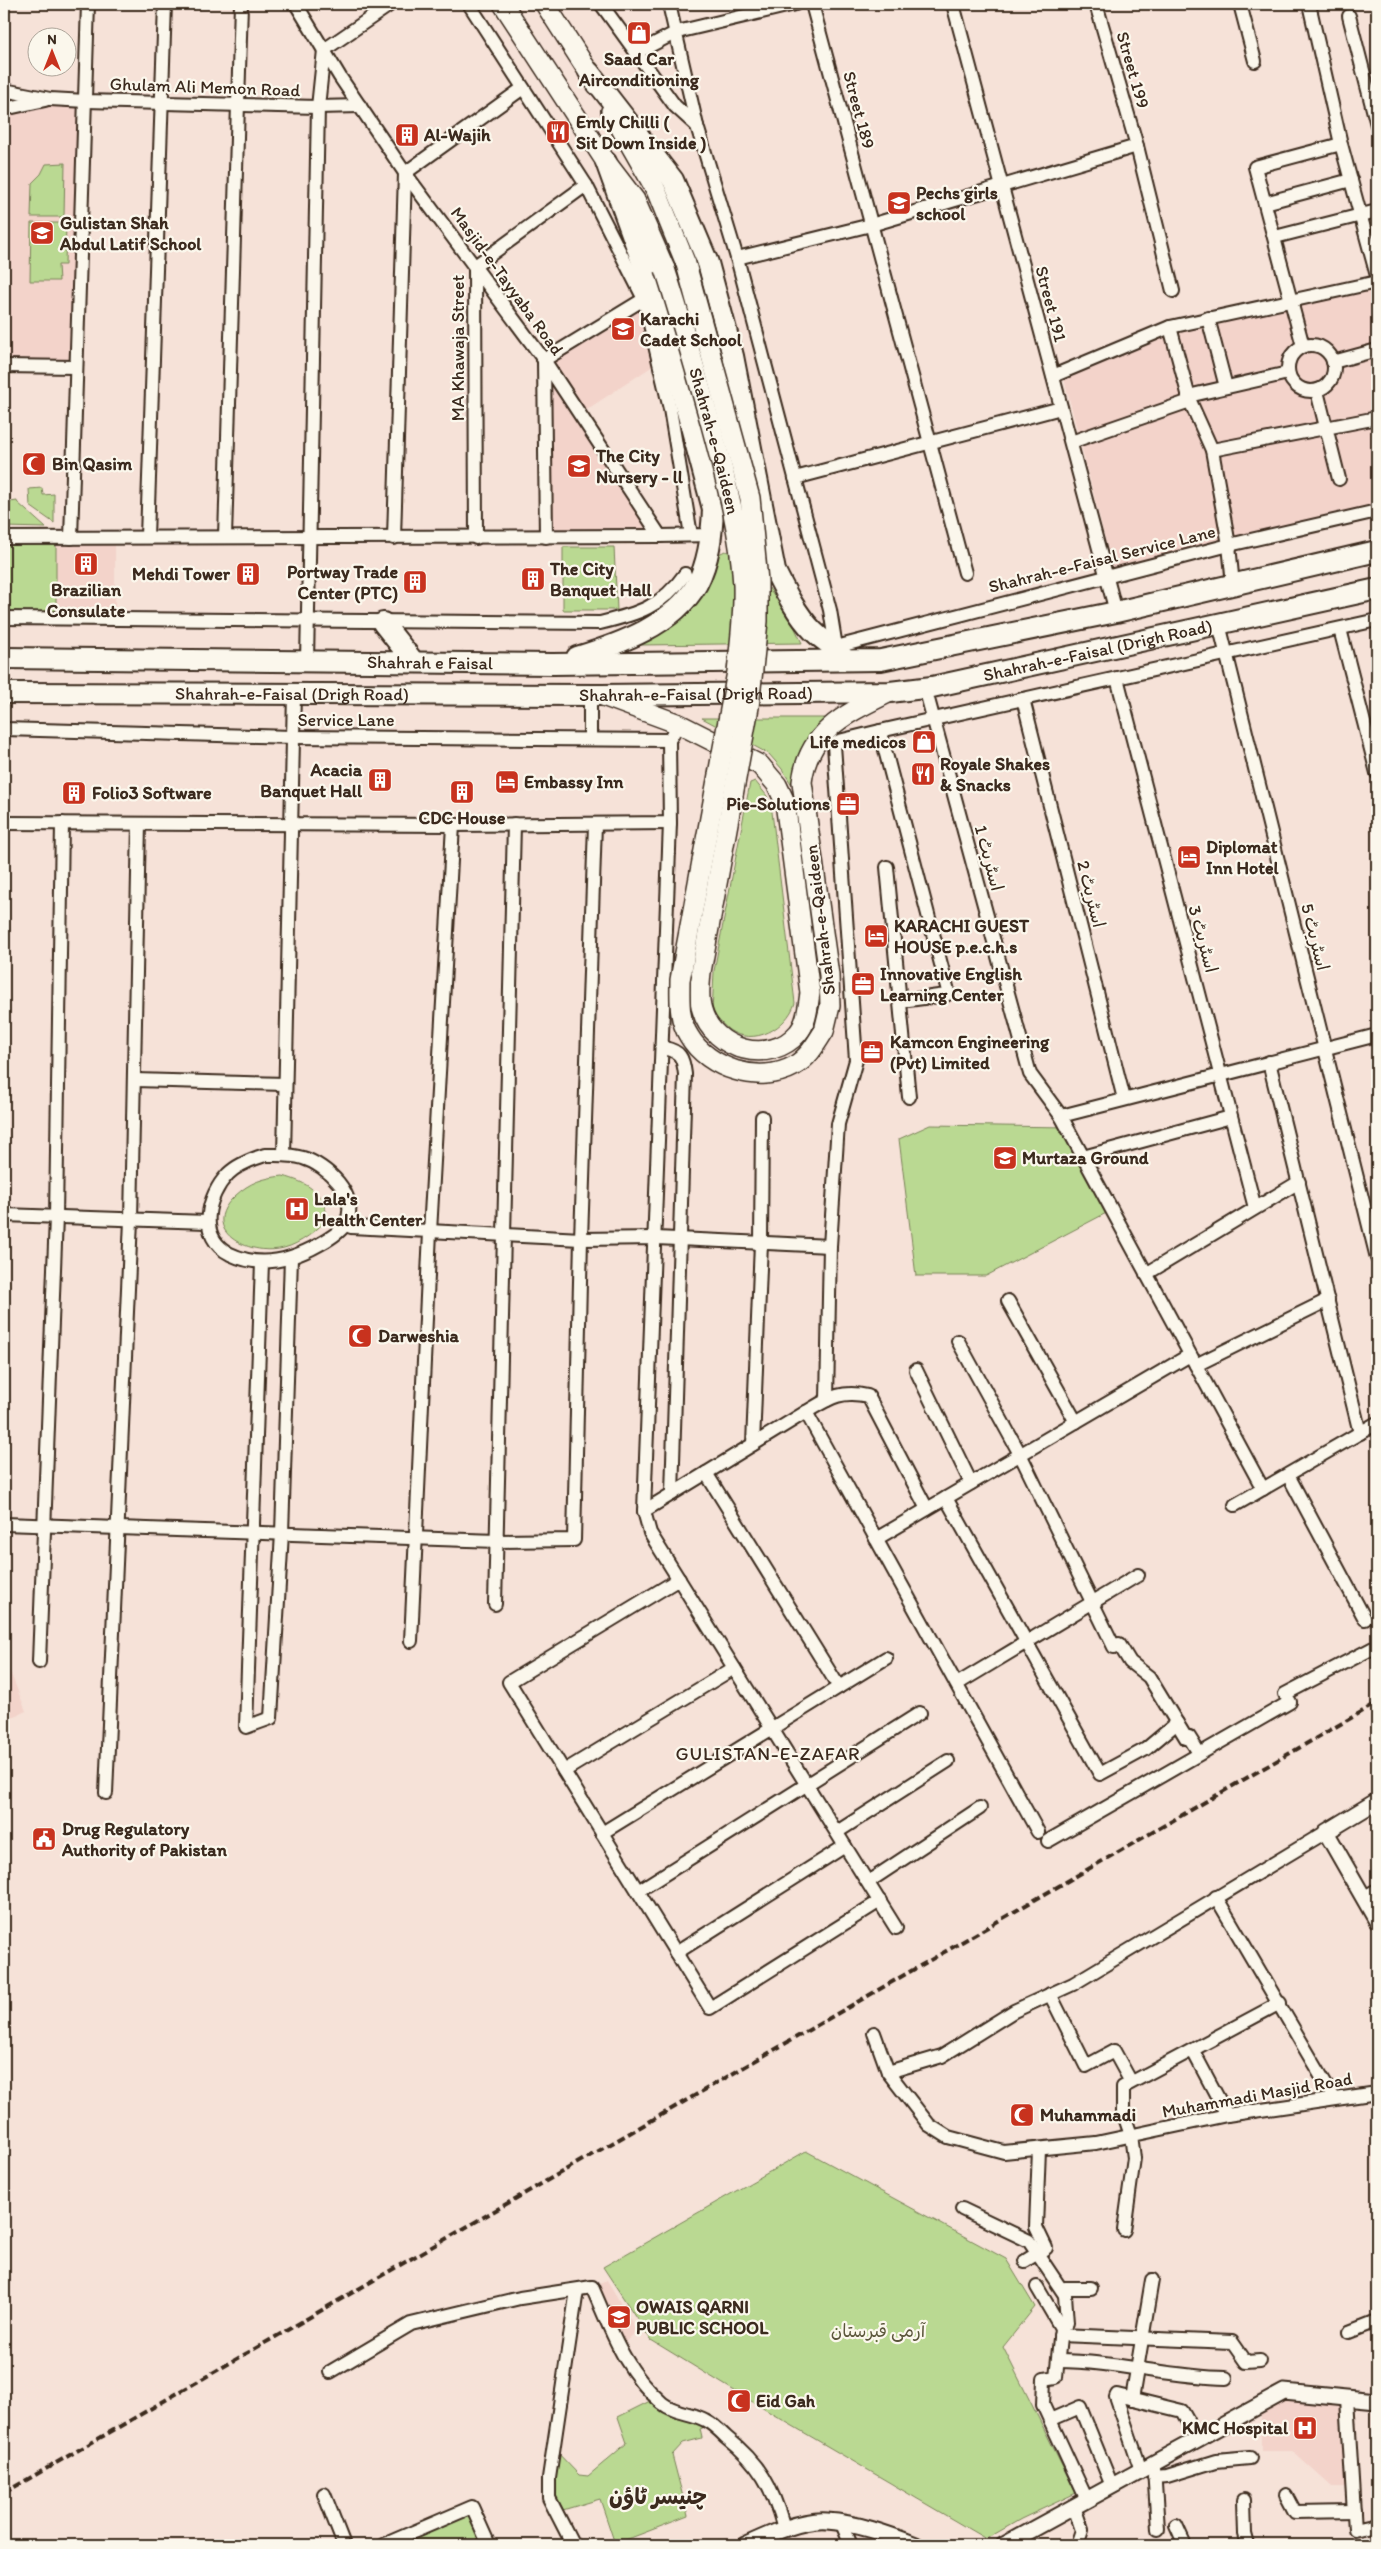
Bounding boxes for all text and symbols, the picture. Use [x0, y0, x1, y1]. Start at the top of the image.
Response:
shop icon: Saad Car Airconditioning [626, 20, 652, 46]
north arrow [28, 28, 78, 78]
street label: Street 199 [1112, 29, 1154, 111]
text: N [47, 31, 57, 48]
place label: Saad Car Airconditioning [578, 48, 700, 91]
street label: Street 189 [838, 69, 880, 151]
street label: Ghulam Ali Memon Road [109, 73, 301, 101]
place label: Emly Chilli ( Sit Down Inside ) [576, 111, 706, 154]
restaurant icon: Emly Chilli ( Sit Down Inside ) [545, 119, 571, 145]
building icon: Al-Wajih [394, 122, 420, 148]
place label: Al-Wajih [423, 124, 491, 146]
place label: Pechs girls school [916, 182, 998, 225]
school or university icon: Pechs girls school [886, 190, 912, 216]
street label: Masjid-e-Tayyaba Road [446, 202, 568, 360]
place label: Gulistan Shah Abdul Latif School [59, 212, 202, 255]
school or university icon: Gulistan Shah Abdul Latif School [29, 220, 55, 246]
street label: Street 191 [1030, 264, 1072, 344]
street label: MA Khawaja Street [447, 274, 469, 421]
place label: Karachi Cadet School [640, 308, 743, 351]
school or university icon: Karachi Cadet School [610, 316, 636, 342]
street label: Shahrah-e-Qaideen [684, 365, 744, 517]
place label: The City Nursery - ll [595, 445, 684, 488]
mosque icon: Bin Qasim [21, 451, 47, 477]
place label: Bin Qasim [52, 453, 133, 475]
school or university icon: The City Nursery - ll [566, 453, 592, 479]
street label: Shahrah-e-Faisal Service Lane [986, 520, 1218, 598]
building icon: Brazilian Consulate [73, 551, 99, 577]
place label: The City Banquet Hall [549, 558, 653, 601]
building icon: Mehdi Tower [235, 561, 261, 587]
place label: Portway Trade Center (PTC) [287, 561, 398, 604]
place label: Mehdi Tower [132, 563, 231, 585]
building icon: The City Banquet Hall [520, 566, 546, 592]
building icon: Portway Trade Center (PTC) [402, 569, 428, 595]
place label: Brazilian Consulate [47, 579, 126, 622]
street label: Shahrah-e-Faisal (Drigh Road) [981, 615, 1214, 686]
street label: Shahrah e Faisal [367, 651, 493, 674]
street label: Shahrah-e-Faisal (Drigh Road) [579, 682, 813, 706]
street label: Shahrah-e-Faisal (Drigh Road) [175, 683, 409, 705]
street label: Service Lane [297, 709, 395, 731]
shop icon: Life medicos [911, 729, 937, 755]
place label: Life medicos [810, 731, 906, 753]
place label: Royale Shakes & Snacks [940, 753, 1050, 796]
place label: Acacia Banquet Hall [260, 759, 363, 802]
restaurant icon: Royale Shakes & Snacks [910, 761, 936, 787]
building icon: Acacia Banquet Hall [367, 767, 393, 793]
hotel icon: Embassy Inn [494, 769, 520, 795]
place label: Embassy Inn [524, 771, 624, 793]
building icon: CDC House [449, 779, 475, 805]
building icon: Folio3 Software [61, 780, 87, 806]
place label: Folio3 Software [92, 782, 212, 804]
office icon: Pie-Solutions [835, 791, 861, 817]
place label: Pie-Solutions [726, 793, 830, 815]
place label: CDC House [419, 807, 506, 829]
street label: اسٹریٹ 1 [970, 823, 1008, 893]
place label: Diplomat Inn Hotel [1206, 836, 1280, 879]
street label: Shahrah-e-Qaideen [800, 843, 840, 996]
hotel icon: Diplomat Inn Hotel [1176, 844, 1202, 870]
street label: اسٹریٹ 2 [1072, 858, 1110, 930]
street label: اسٹریٹ 5 [1296, 901, 1334, 973]
street label: اسٹریٹ 3 [1183, 903, 1223, 975]
place label: KARACHI GUEST HOUSE p.e.c.h.s [894, 915, 1030, 958]
hotel icon: KARACHI GUEST HOUSE p.e.c.h.s [863, 923, 889, 949]
place label: Innovative English Learning Center [880, 963, 1022, 1006]
office icon: Innovative English Learning Center [850, 971, 876, 997]
place label: Kamcon Engineering (Pvt) Limited [890, 1031, 1050, 1074]
office icon: Kamcon Engineering (Pvt) Limited [859, 1039, 885, 1065]
school or university icon: Murtaza Ground [992, 1145, 1018, 1171]
place label: Murtaza Ground [1022, 1147, 1149, 1169]
place label: Lala's Health Center [314, 1188, 423, 1231]
hospital icon: Lala's Health Center [284, 1196, 310, 1222]
mosque icon: Darweshia [347, 1323, 373, 1349]
place label: Darweshia [378, 1325, 460, 1347]
district label: GULISTAN-E-ZAFAR [675, 1742, 861, 1765]
place label: Drug Regulatory Authority of Pakistan [61, 1818, 228, 1861]
public building icon: Drug Regulatory Authority of Pakistan [31, 1826, 57, 1852]
street label: Muhammadi Masjid Road [1160, 2067, 1354, 2123]
mosque icon: Muhammadi [1009, 2102, 1035, 2128]
place label: Muhammadi [1040, 2104, 1136, 2126]
place label: OWAIS QARNI PUBLIC SCHOOL [636, 2296, 769, 2339]
school or university icon: OWAIS QARNI PUBLIC SCHOOL [606, 2304, 632, 2330]
park label: آرمی قبرستان [831, 2320, 927, 2342]
mosque icon: Eid Gah [726, 2388, 752, 2414]
place label: Eid Gah [756, 2390, 816, 2412]
hospital icon: KMC Hospital [1292, 2415, 1318, 2441]
place label: KMC Hospital [1182, 2417, 1289, 2439]
district label: چنیسر ٹاؤن [609, 2483, 707, 2510]

